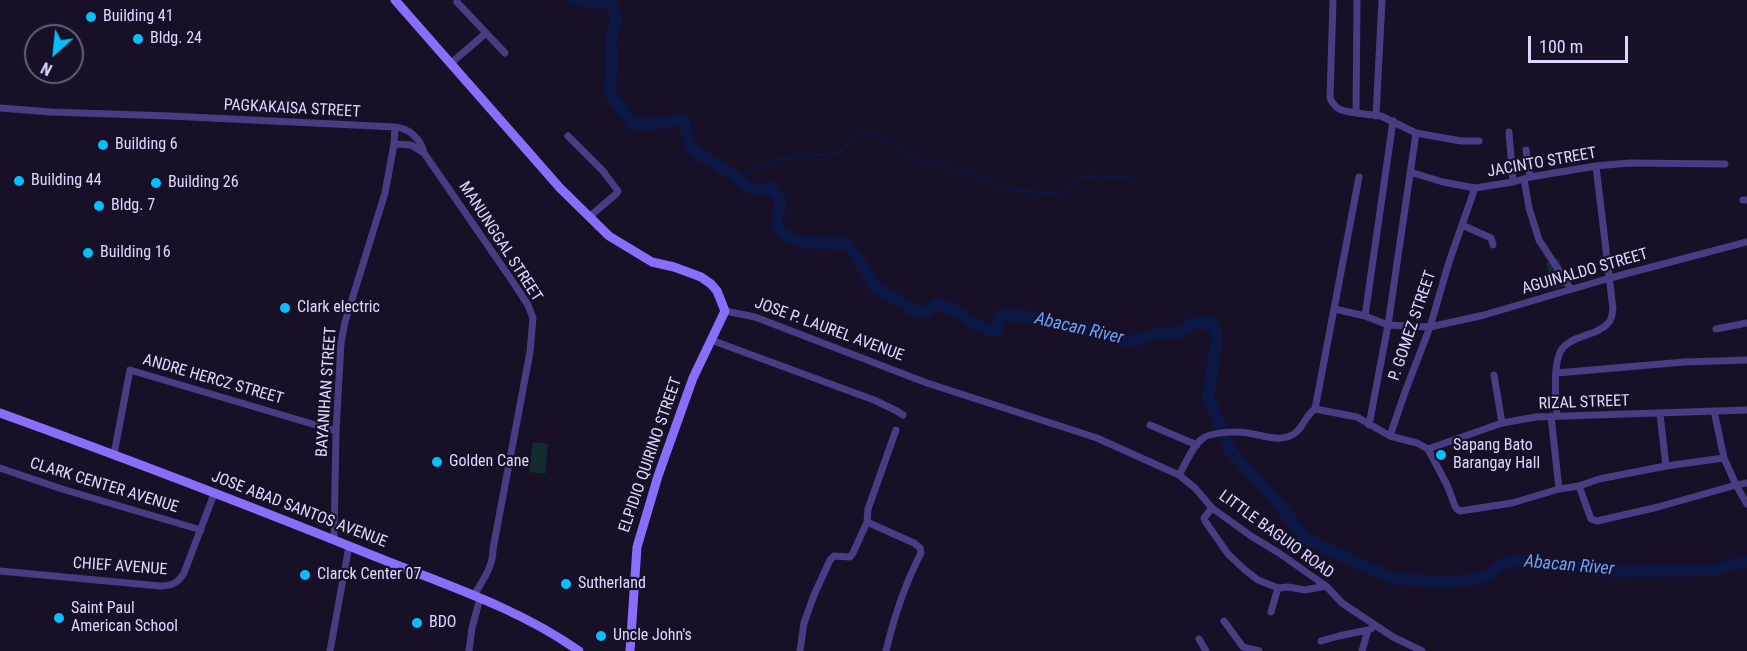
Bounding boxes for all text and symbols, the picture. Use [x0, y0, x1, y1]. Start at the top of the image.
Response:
place label: Building 41 [103, 7, 174, 27]
marker: Building 41 [84, 10, 98, 24]
north arrow [24, 24, 84, 84]
scale bar [1531, 24, 1632, 62]
place label: Bldg. 24 [150, 29, 202, 49]
marker: Bldg. 24 [131, 32, 145, 46]
text: 100 m [1539, 36, 1583, 57]
text: N [38, 58, 55, 79]
street label: PAGKAKAISA STREET [223, 96, 361, 122]
place label: Building 6 [115, 135, 178, 155]
marker: Building 6 [96, 138, 110, 152]
street label: JACINTO STREET [1486, 144, 1598, 182]
place label: Building 44 [31, 171, 102, 191]
place label: Building 26 [168, 173, 239, 193]
marker: Building 44 [12, 174, 26, 188]
marker: Building 26 [149, 176, 163, 190]
street label: MANUNGGAL STREET [454, 178, 546, 306]
place label: Bldg. 7 [111, 196, 155, 216]
marker: Bldg. 7 [92, 199, 106, 213]
place label: Building 16 [100, 243, 171, 263]
street label: AGUINALDO STREET [1520, 245, 1650, 299]
marker: Building 16 [81, 246, 95, 260]
street label: P. GOMEZ STREET [1385, 269, 1441, 383]
street label: JOSE P. LAUREL AVENUE [752, 294, 906, 366]
place label: Clark electric [297, 298, 380, 318]
marker: Clark electric [278, 301, 292, 315]
water label: Abacan River [1033, 308, 1125, 350]
street label: BAYANIHAN STREET [313, 326, 341, 458]
street label: ANDRE HERCZ STREET [140, 351, 286, 409]
street label: ELPIDIO QUIRINO STREET [615, 375, 687, 535]
street label: RIZAL STREET [1538, 392, 1630, 414]
place label: Sapang Bato Barangay Hall [1453, 436, 1540, 474]
marker: Sapang Bato Barangay Hall [1434, 448, 1448, 462]
place label: Golden Cane [449, 452, 529, 472]
street label: CLARK CENTER AVENUE [27, 454, 181, 518]
marker: Golden Cane [430, 455, 444, 469]
street label: JOSE ABAD SANTOS AVENUE [209, 468, 389, 552]
street label: LITTLE BAGUIO ROAD [1215, 487, 1337, 583]
water label: Abacan River [1523, 551, 1615, 581]
street label: CHIEF AVENUE [72, 554, 168, 580]
place label: Clarck Center 07 [317, 565, 421, 585]
marker: Clarck Center 07 [298, 568, 312, 582]
place label: Sutherland [578, 574, 646, 594]
marker: Sutherland [559, 577, 573, 591]
place label: Saint Paul American School [71, 599, 178, 637]
marker: Saint Paul American School [52, 611, 66, 625]
place label: BDO [429, 613, 456, 633]
marker: BDO [410, 616, 424, 630]
place label: Uncle John's [613, 626, 692, 646]
marker: Uncle John's [594, 629, 608, 643]

